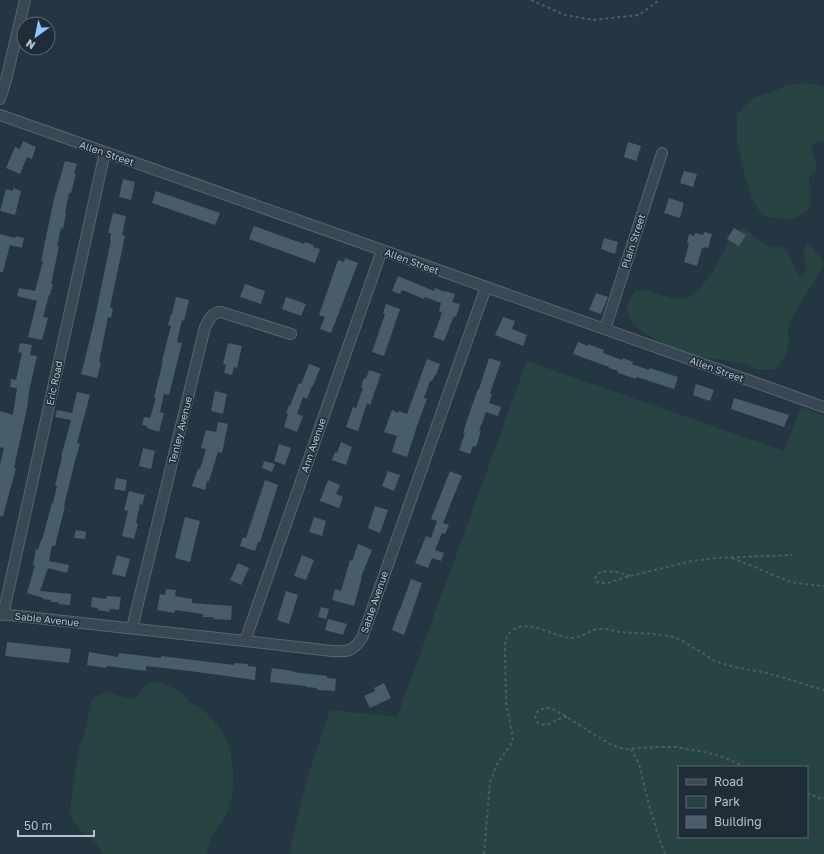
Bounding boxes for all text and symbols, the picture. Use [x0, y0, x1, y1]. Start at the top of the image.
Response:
north arrow [16, 16, 56, 56]
text: N [23, 37, 37, 53]
street label: Allen Street [78, 138, 136, 168]
street label: Plain Street [619, 212, 647, 270]
street label: Allen Street [383, 246, 441, 276]
street label: Allen Street [688, 354, 746, 384]
street label: Eric Road [43, 360, 65, 406]
street label: Tenley Avenue [166, 395, 194, 465]
street label: Ann Avenue [298, 416, 328, 474]
street label: Sable Avenue [358, 569, 390, 635]
street label: Sable Avenue [14, 610, 80, 628]
legend [678, 766, 808, 838]
text: Road [714, 774, 743, 789]
text: Park [714, 794, 740, 809]
scale bar [18, 812, 94, 838]
text: Building [714, 814, 762, 829]
text: 50 m [24, 818, 52, 833]

